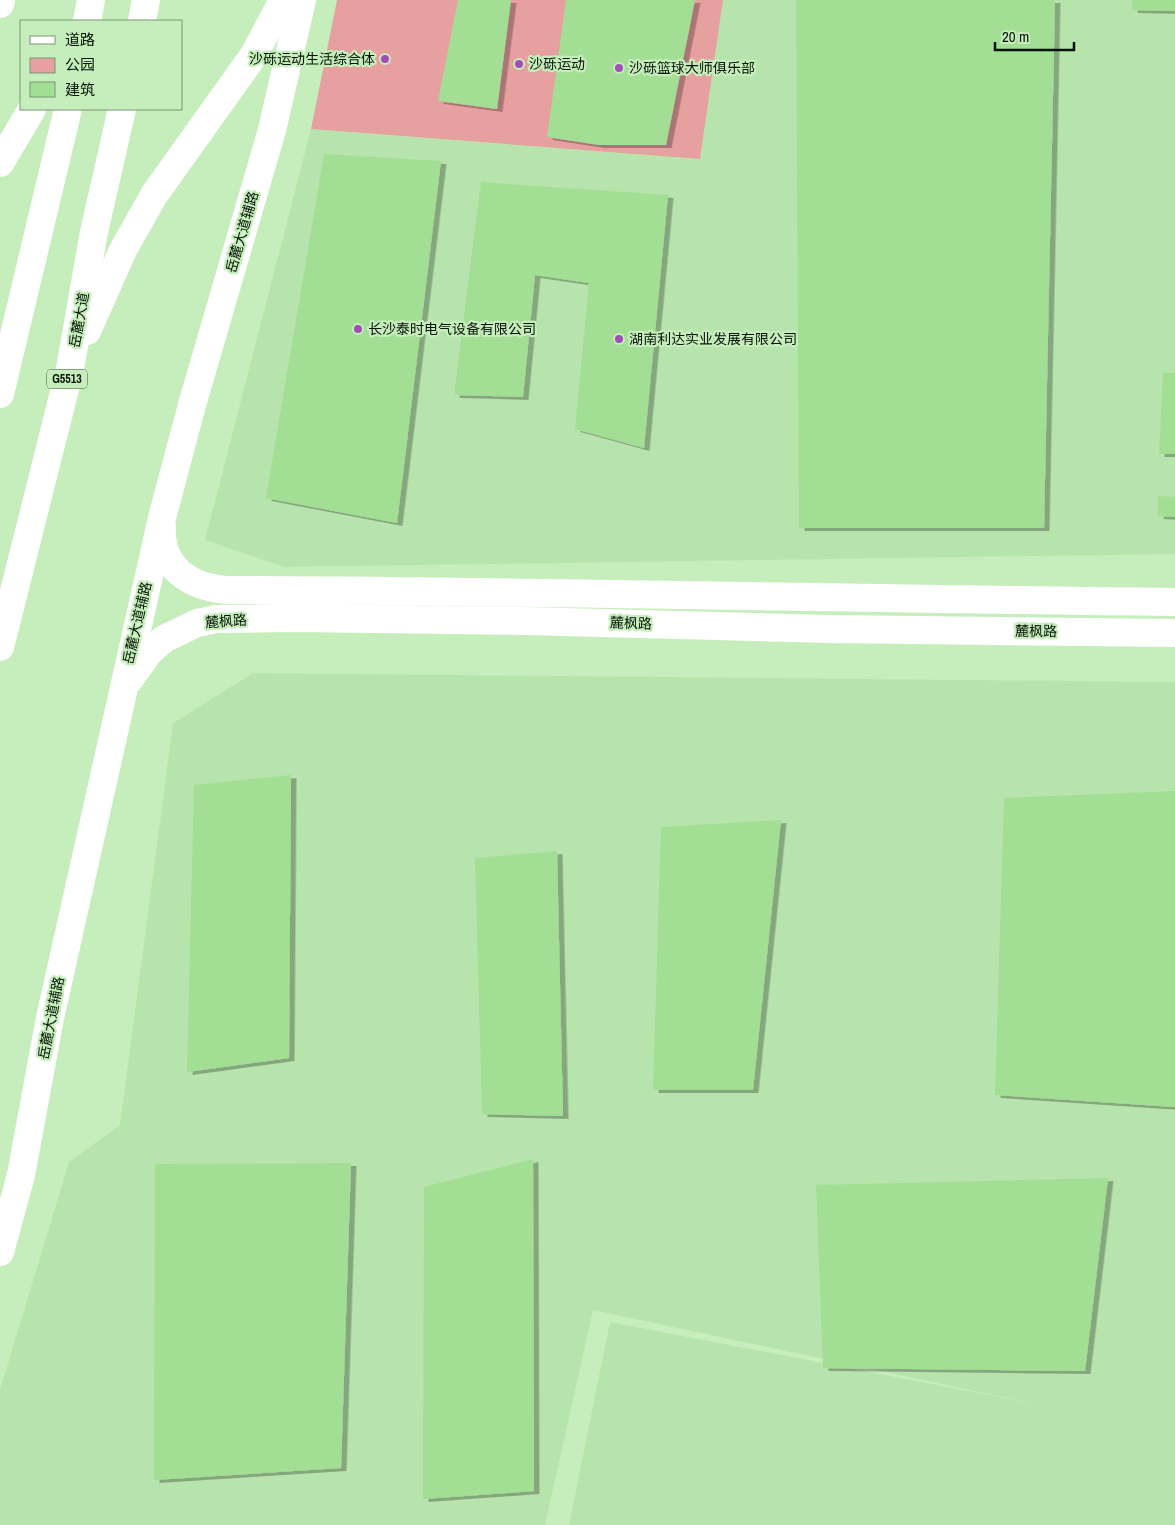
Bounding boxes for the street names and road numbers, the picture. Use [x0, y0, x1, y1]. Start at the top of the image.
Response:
street label: 岳麓大道辅路 [222, 189, 262, 275]
street label: 岳麓大道 [65, 291, 93, 349]
road number: G5513 [47, 369, 87, 388]
street label: 岳麓大道辅路 [119, 580, 155, 666]
street label: 麓枫路 [204, 611, 248, 631]
street label: 麓枫路 [610, 613, 652, 633]
street label: 麓枫路 [1015, 622, 1057, 640]
street label: 岳麓大道辅路 [34, 975, 68, 1061]

